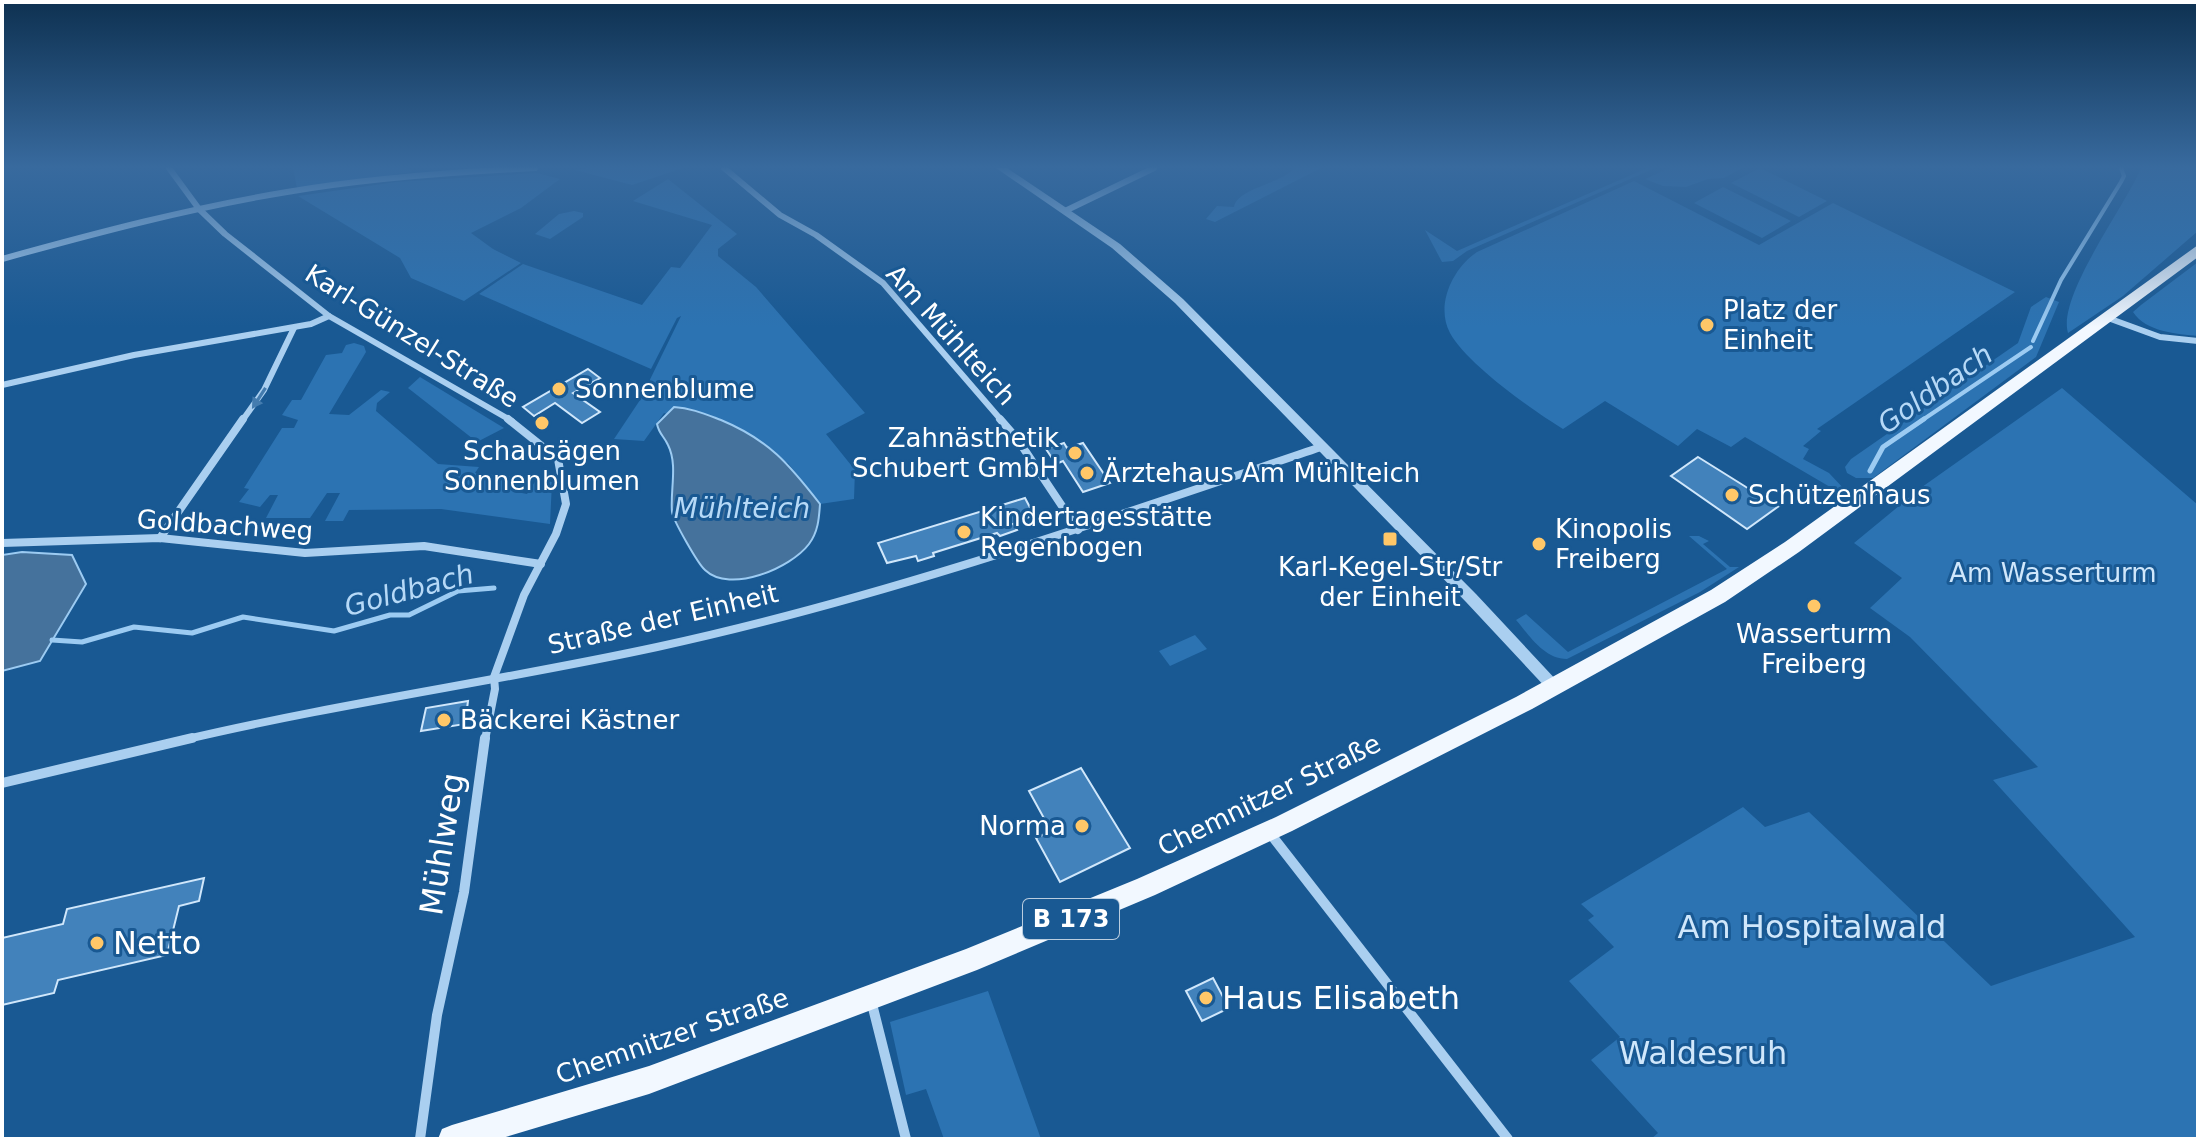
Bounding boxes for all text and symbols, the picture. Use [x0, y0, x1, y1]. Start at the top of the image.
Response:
street label: Karl-Günzel-Straße [300, 258, 524, 414]
street label: Am Mühlteich [880, 259, 1022, 411]
place label: Platz der Einheit [1723, 295, 1837, 355]
marker: Platz der Einheit [1698, 316, 1716, 334]
water label: Goldbach [1871, 337, 1999, 441]
place label: Sonnenblume [575, 374, 754, 404]
marker: Sonnenblume [550, 380, 568, 398]
one-way arrow [252, 387, 267, 408]
marker: Schausägen Sonnenblumen [533, 414, 551, 432]
place label: Zahnästhetik Schubert GmbH [852, 423, 1059, 483]
place label: Schausägen Sonnenblumen [444, 436, 640, 496]
marker: Zahnästhetik Schubert GmbH [1066, 444, 1084, 462]
place label: Ärztehaus Am Mühlteich [1103, 457, 1420, 488]
marker: Ärztehaus Am Mühlteich [1078, 464, 1096, 482]
place label: Schützenhaus [1748, 480, 1931, 510]
marker: Schützenhaus [1723, 486, 1741, 504]
water label: Mühlteich [674, 492, 810, 525]
place label: Kindertagesstätte Regenbogen [980, 502, 1212, 562]
street label: Goldbachweg [136, 504, 314, 546]
place label: Kinopolis Freiberg [1555, 514, 1672, 574]
marker: Kindertagesstätte Regenbogen [955, 523, 973, 541]
marker: Karl-Kegel-Str/Str der Einheit [1381, 530, 1399, 548]
marker: Kinopolis Freiberg [1530, 535, 1548, 553]
place label: Karl-Kegel-Str/Str der Einheit [1278, 552, 1502, 612]
water label: Goldbach [341, 557, 477, 623]
park label: Am Wasserturm [1949, 558, 2157, 588]
street label: Straße der Einheit [545, 578, 781, 660]
marker: Wasserturm Freiberg [1805, 597, 1823, 615]
place label: Wasserturm Freiberg [1736, 619, 1892, 679]
place label: Bäckerei Kästner [460, 705, 680, 735]
marker: Bäckerei Kästner [435, 711, 453, 729]
street label: Chemnitzer Straße [1153, 728, 1385, 862]
street label: Mühlweg [412, 770, 472, 918]
place label: Norma [979, 811, 1066, 841]
marker: Norma [1073, 817, 1091, 835]
road number: B 173 [1023, 899, 1119, 939]
park label: Am Hospitalwald [1678, 908, 1946, 946]
place label: Netto [113, 924, 201, 962]
marker: Netto [88, 934, 106, 952]
place label: Haus Elisabeth [1222, 979, 1460, 1017]
street label: Chemnitzer Straße [552, 982, 792, 1090]
marker: Haus Elisabeth [1197, 989, 1215, 1007]
park label: Waldesruh [1619, 1034, 1787, 1072]

